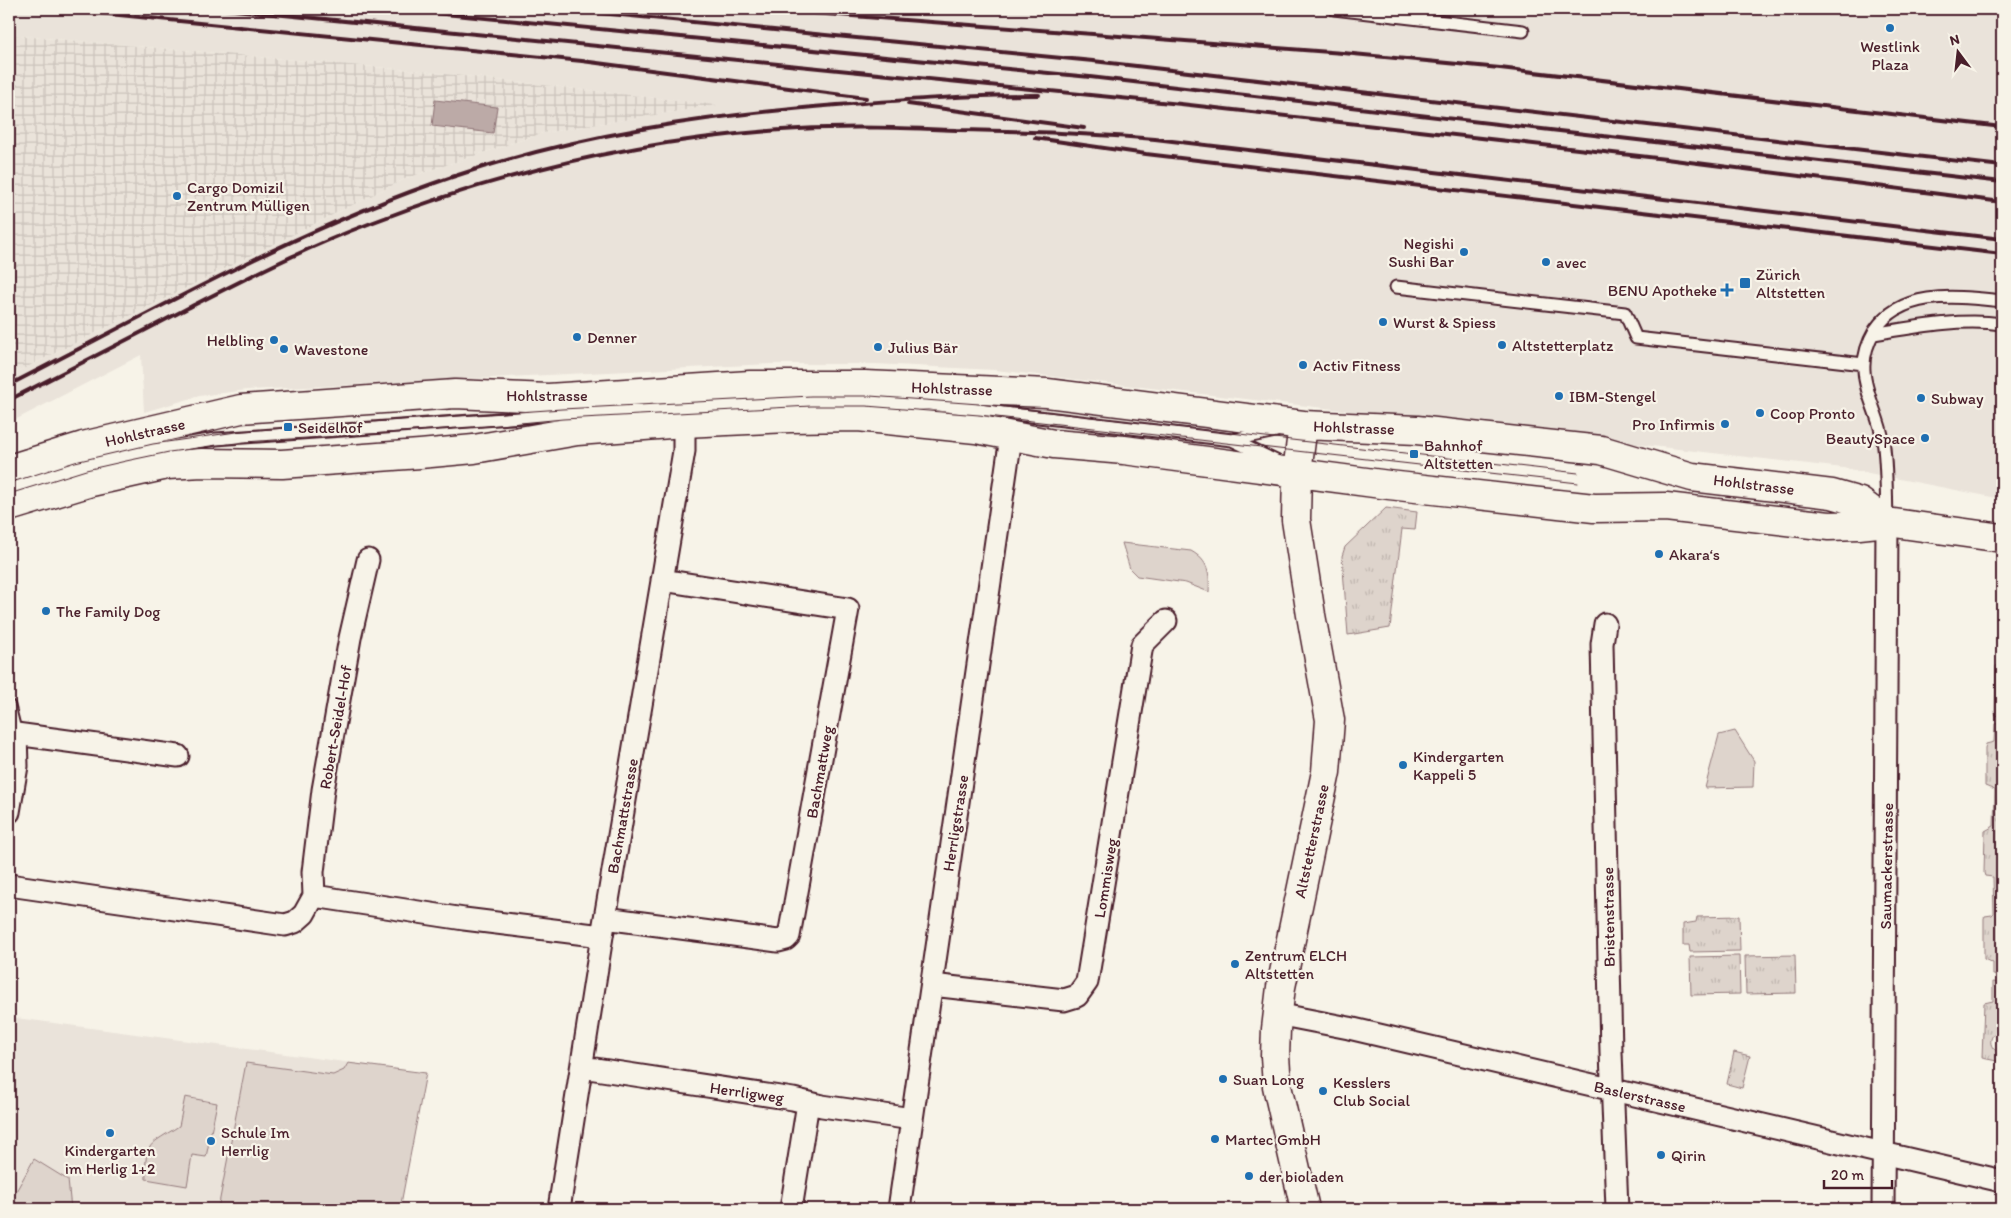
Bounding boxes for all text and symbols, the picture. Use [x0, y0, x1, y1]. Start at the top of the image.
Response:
marker: Westlink Plaza [1884, 22, 1896, 34]
north arrow [1934, 28, 1984, 78]
text: N [1948, 30, 1962, 49]
place label: Westlink Plaza [1860, 37, 1920, 74]
place label: Cargo Domizil Zentrum Mülligen [187, 178, 310, 215]
marker: Cargo Domizil Zentrum Mülligen [171, 190, 183, 202]
place label: Negishi Sushi Bar [1388, 234, 1455, 271]
marker: Negishi Sushi Bar [1458, 246, 1470, 258]
place label: avec [1556, 253, 1587, 272]
marker: avec [1540, 256, 1552, 268]
place label: Zürich Altstetten [1756, 265, 1826, 302]
marker: Zürich Altstetten [1738, 276, 1752, 290]
place label: BENU Apotheke [1608, 281, 1717, 300]
marker: BENU Apotheke [1721, 284, 1733, 296]
place label: Wurst & Spiess [1393, 313, 1496, 332]
marker: Wurst & Spiess [1377, 316, 1389, 328]
place label: Denner [587, 328, 637, 347]
place label: Helbling [207, 331, 265, 350]
marker: Denner [571, 331, 583, 343]
marker: Helbling [268, 334, 280, 346]
place label: Altstetterplatz [1512, 336, 1614, 355]
place label: Julius Bär [888, 338, 958, 357]
marker: Altstetterplatz [1496, 339, 1508, 351]
place label: Wavestone [294, 340, 368, 359]
marker: Julius Bär [872, 341, 884, 353]
marker: Wavestone [278, 343, 290, 355]
place label: Activ Fitness [1313, 356, 1401, 375]
marker: Activ Fitness [1297, 359, 1309, 371]
street label: Hohlstrasse [911, 378, 993, 399]
street label: Hohlstrasse [506, 386, 588, 405]
place label: IBM-Stengel [1569, 387, 1657, 406]
place label: Subway [1931, 389, 1984, 408]
marker: IBM-Stengel [1553, 390, 1565, 402]
marker: Subway [1915, 392, 1927, 404]
place label: Coop Pronto [1770, 404, 1855, 423]
marker: Coop Pronto [1754, 407, 1766, 419]
street label: Hohlstrasse [103, 414, 187, 451]
place label: Pro Infirmis [1632, 415, 1715, 434]
street label: Hohlstrasse [1313, 417, 1395, 438]
place label: Seidelhof [298, 418, 363, 437]
marker: Pro Infirmis [1719, 418, 1731, 430]
marker: Seidelhof [282, 421, 294, 433]
place label: BeautySpace [1826, 429, 1915, 448]
marker: BeautySpace [1919, 432, 1931, 444]
place label: Bahnhof Altstetten [1424, 436, 1494, 473]
marker: Bahnhof Altstetten [1408, 448, 1420, 460]
street label: Hohlstrasse [1712, 470, 1796, 499]
place label: Akara‘s [1669, 545, 1720, 564]
marker: Akara‘s [1653, 548, 1665, 560]
place label: The Family Dog [56, 602, 161, 621]
marker: The Family Dog [40, 605, 52, 617]
street label: Robert-Seidel-Hof [315, 663, 356, 791]
street label: Bachmattweg [802, 723, 837, 820]
place label: Kindergarten Kappeli 5 [1413, 747, 1504, 784]
street label: Bachmattstrasse [603, 757, 642, 875]
marker: Kindergarten Kappeli 5 [1397, 759, 1409, 771]
street label: Herrligstrasse [938, 773, 973, 873]
street label: Altstetterstrasse [1290, 782, 1333, 900]
street label: Saumackerstrasse [1876, 802, 1897, 930]
street label: Lommisweg [1090, 836, 1121, 919]
street label: Bristenstrasse [1598, 867, 1619, 967]
place label: Zentrum ELCH Altstetten [1245, 946, 1347, 983]
marker: Zentrum ELCH Altstetten [1229, 958, 1241, 970]
place label: Suan Long [1233, 1070, 1305, 1089]
marker: Suan Long [1217, 1073, 1229, 1085]
place label: Kesslers Club Social [1333, 1073, 1411, 1110]
street label: Baslerstrasse [1592, 1077, 1688, 1116]
street label: Herrligweg [709, 1078, 786, 1107]
marker: Kesslers Club Social [1317, 1085, 1329, 1097]
place label: Schule Im Herrlig [221, 1123, 290, 1160]
marker: Kindergarten im Herlig 1+2 [104, 1127, 116, 1139]
place label: Martec GmbH [1225, 1130, 1321, 1149]
marker: Martec GmbH [1209, 1133, 1221, 1145]
marker: Schule Im Herrlig [205, 1135, 217, 1147]
place label: Kindergarten im Herlig 1+2 [64, 1141, 156, 1178]
place label: Qirin [1671, 1146, 1706, 1165]
marker: Qirin [1655, 1149, 1667, 1161]
scale bar [1824, 1158, 1891, 1190]
text: 20 m [1831, 1166, 1865, 1184]
place label: der bioladen [1259, 1167, 1344, 1186]
marker: der bioladen [1243, 1170, 1255, 1182]

